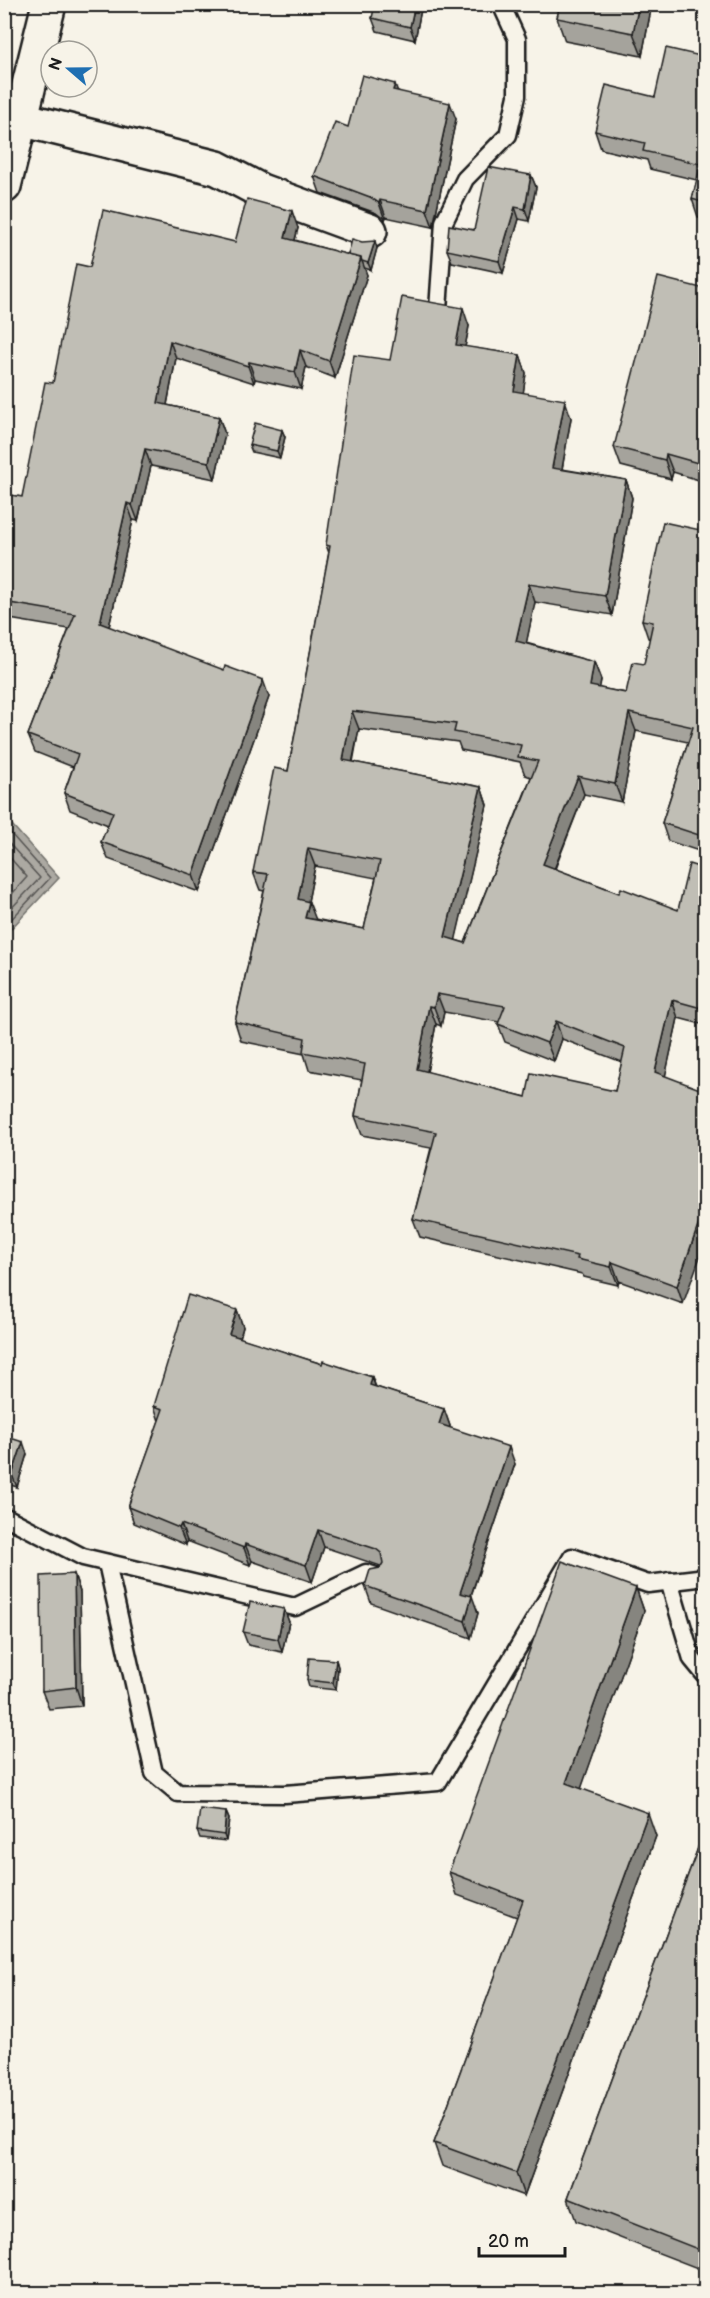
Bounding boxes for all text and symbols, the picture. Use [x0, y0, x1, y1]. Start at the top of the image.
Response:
north arrow [39, 39, 99, 99]
text: N [45, 55, 67, 73]
scale bar [479, 2220, 564, 2258]
text: 20 m [488, 2231, 529, 2252]

